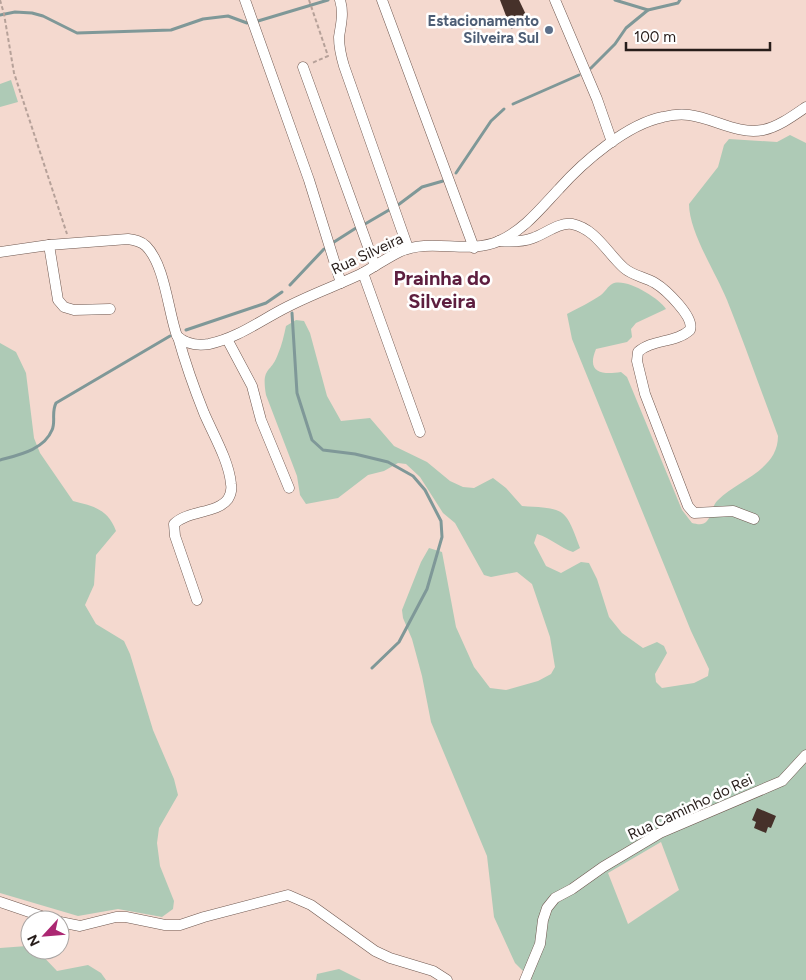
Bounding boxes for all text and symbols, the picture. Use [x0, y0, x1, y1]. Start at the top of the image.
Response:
place label: Estacionamento Silveira Sul [427, 12, 539, 47]
scale bar [626, 20, 770, 52]
marker: Estacionamento Silveira Sul [543, 24, 555, 36]
text: 100 m [634, 28, 676, 46]
street label: Rua Silveira [328, 230, 406, 278]
district label: Prainha do Silveira [393, 266, 491, 313]
street label: Rua Caminho do Rei [625, 770, 755, 844]
north arrow [20, 910, 70, 960]
text: N [24, 932, 44, 949]

